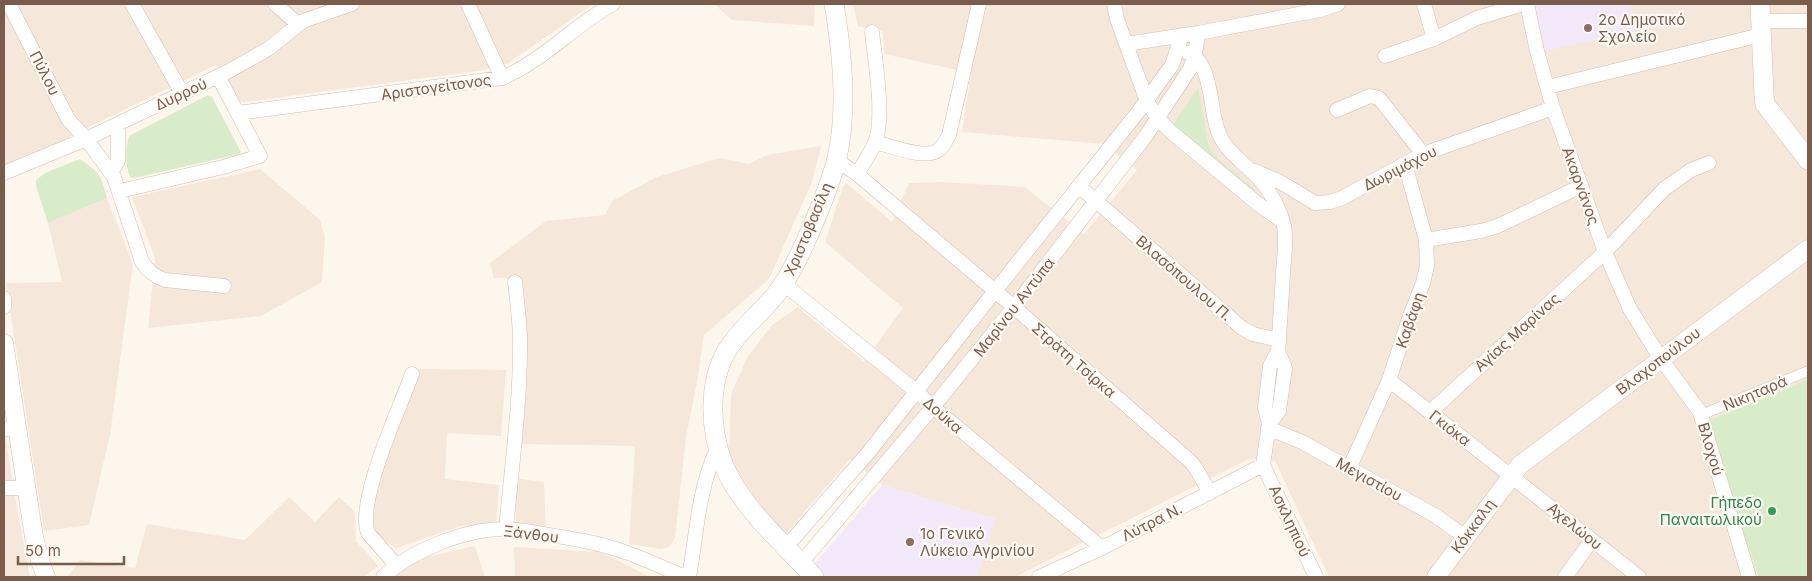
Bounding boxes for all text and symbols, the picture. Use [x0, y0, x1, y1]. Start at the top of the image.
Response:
place label: 2ο Δημοτικό Σχολείο [1598, 10, 1685, 46]
marker: 2ο Δημοτικό Σχολείο [1582, 22, 1594, 34]
street label: Πύλου [26, 48, 64, 98]
street label: Αριστογείτονος [380, 70, 492, 104]
street label: Δυρρού [152, 74, 210, 114]
street label: Δωριμάχου [1360, 141, 1440, 195]
street label: Ακαρνάνος [1558, 144, 1604, 228]
street label: Χριστοβασίλη [780, 179, 836, 279]
street label: Βλασόπουλου Π. [1132, 231, 1236, 325]
street label: Μαρίνου Αντύπα [969, 254, 1059, 360]
street label: Καβάφη [1392, 289, 1428, 351]
street label: Αγίας Μαρίνας [1470, 289, 1564, 375]
street label: Στράτη Τσίρκα [1028, 318, 1120, 402]
street label: Βλαχοπούλου [1612, 323, 1704, 399]
street label: Νικηταρά [1720, 371, 1790, 415]
street label: Δούκα [919, 393, 967, 437]
street label: Γκιόκα [1425, 406, 1475, 450]
street label: Βλοχού [1694, 420, 1728, 478]
street label: Μεγιστίου [1333, 453, 1405, 505]
street label: Ασκληπιού [1265, 482, 1315, 560]
place label: Γήπεδο Παναιτωλικού [1660, 493, 1762, 529]
street label: Κόκκαλη [1447, 495, 1499, 557]
street label: Αχελώου [1544, 498, 1606, 554]
street label: Λύτρα Ν. [1119, 499, 1185, 545]
marker: Γήπεδο Παναιτωλικού [1766, 505, 1778, 517]
street label: Ξάνθου [502, 521, 560, 547]
place label: 1ο Γενικό Λύκειο Αγρινίου [920, 524, 1035, 560]
scale bar [18, 534, 124, 566]
marker: 1ο Γενικό Λύκειο Αγρινίου [904, 536, 916, 548]
text: 50 m [25, 541, 61, 560]

